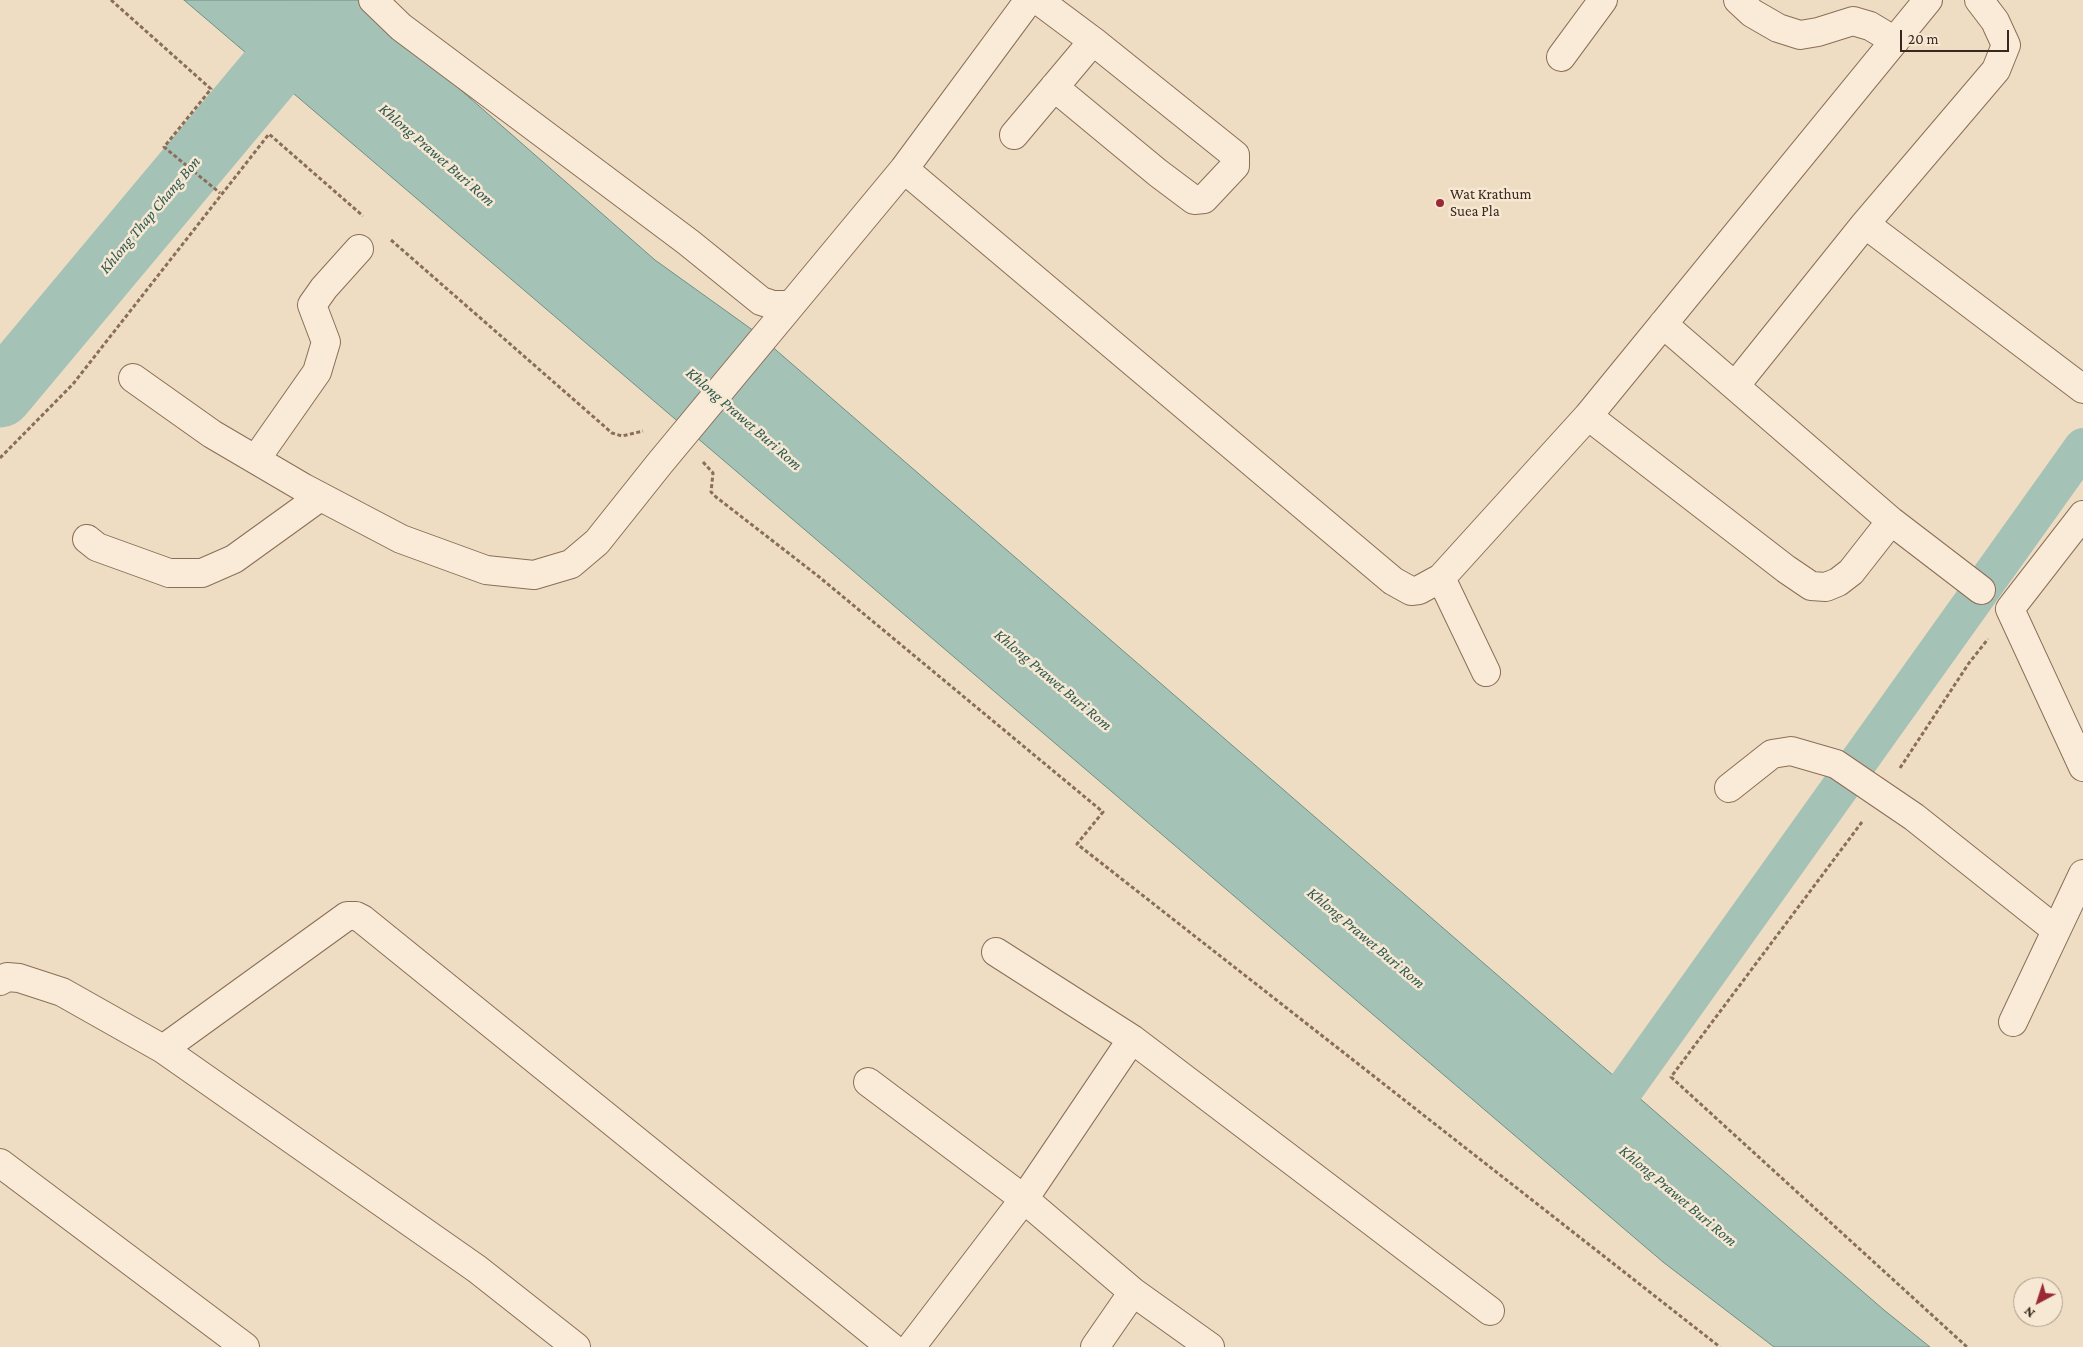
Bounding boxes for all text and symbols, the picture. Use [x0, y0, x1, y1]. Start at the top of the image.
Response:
scale bar [1903, 20, 2012, 52]
text: 20 m [1908, 31, 1939, 47]
water label: Khlong Prawet Buri Rom [375, 99, 499, 211]
water label: Khlong Thap Chang Bon [95, 153, 205, 277]
place label: Wat Krathum Suea Pla [1450, 185, 1531, 220]
marker: Wat Krathum Suea Pla [1434, 197, 1446, 209]
water label: Khlong Prawet Buri Rom [682, 363, 806, 475]
water label: Khlong Prawet Buri Rom [990, 625, 1116, 735]
water label: Khlong Prawet Buri Rom [1303, 883, 1429, 993]
water label: Khlong Prawet Buri Rom [1615, 1141, 1741, 1251]
north arrow [2013, 1277, 2063, 1327]
text: N [2020, 1304, 2038, 1322]

